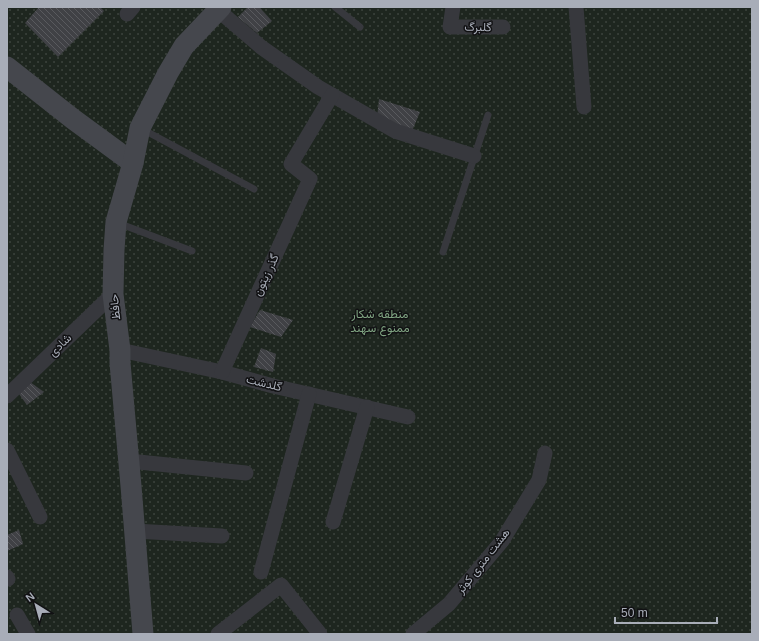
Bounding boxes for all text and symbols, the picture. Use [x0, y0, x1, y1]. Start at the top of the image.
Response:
street label: گلبرگ [464, 20, 492, 35]
street label: گذر زیتون [250, 252, 283, 299]
street label: حافظ [107, 293, 123, 321]
park label: منطقه شکار ممنوع سهند [350, 307, 410, 337]
street label: شادی [45, 331, 75, 360]
street label: گلدشت [245, 372, 283, 394]
street label: هشت متری کوثر [453, 526, 514, 598]
north arrow [16, 585, 56, 625]
text: N [23, 590, 37, 604]
scale bar [615, 599, 717, 625]
text: 50 m [621, 606, 648, 620]

